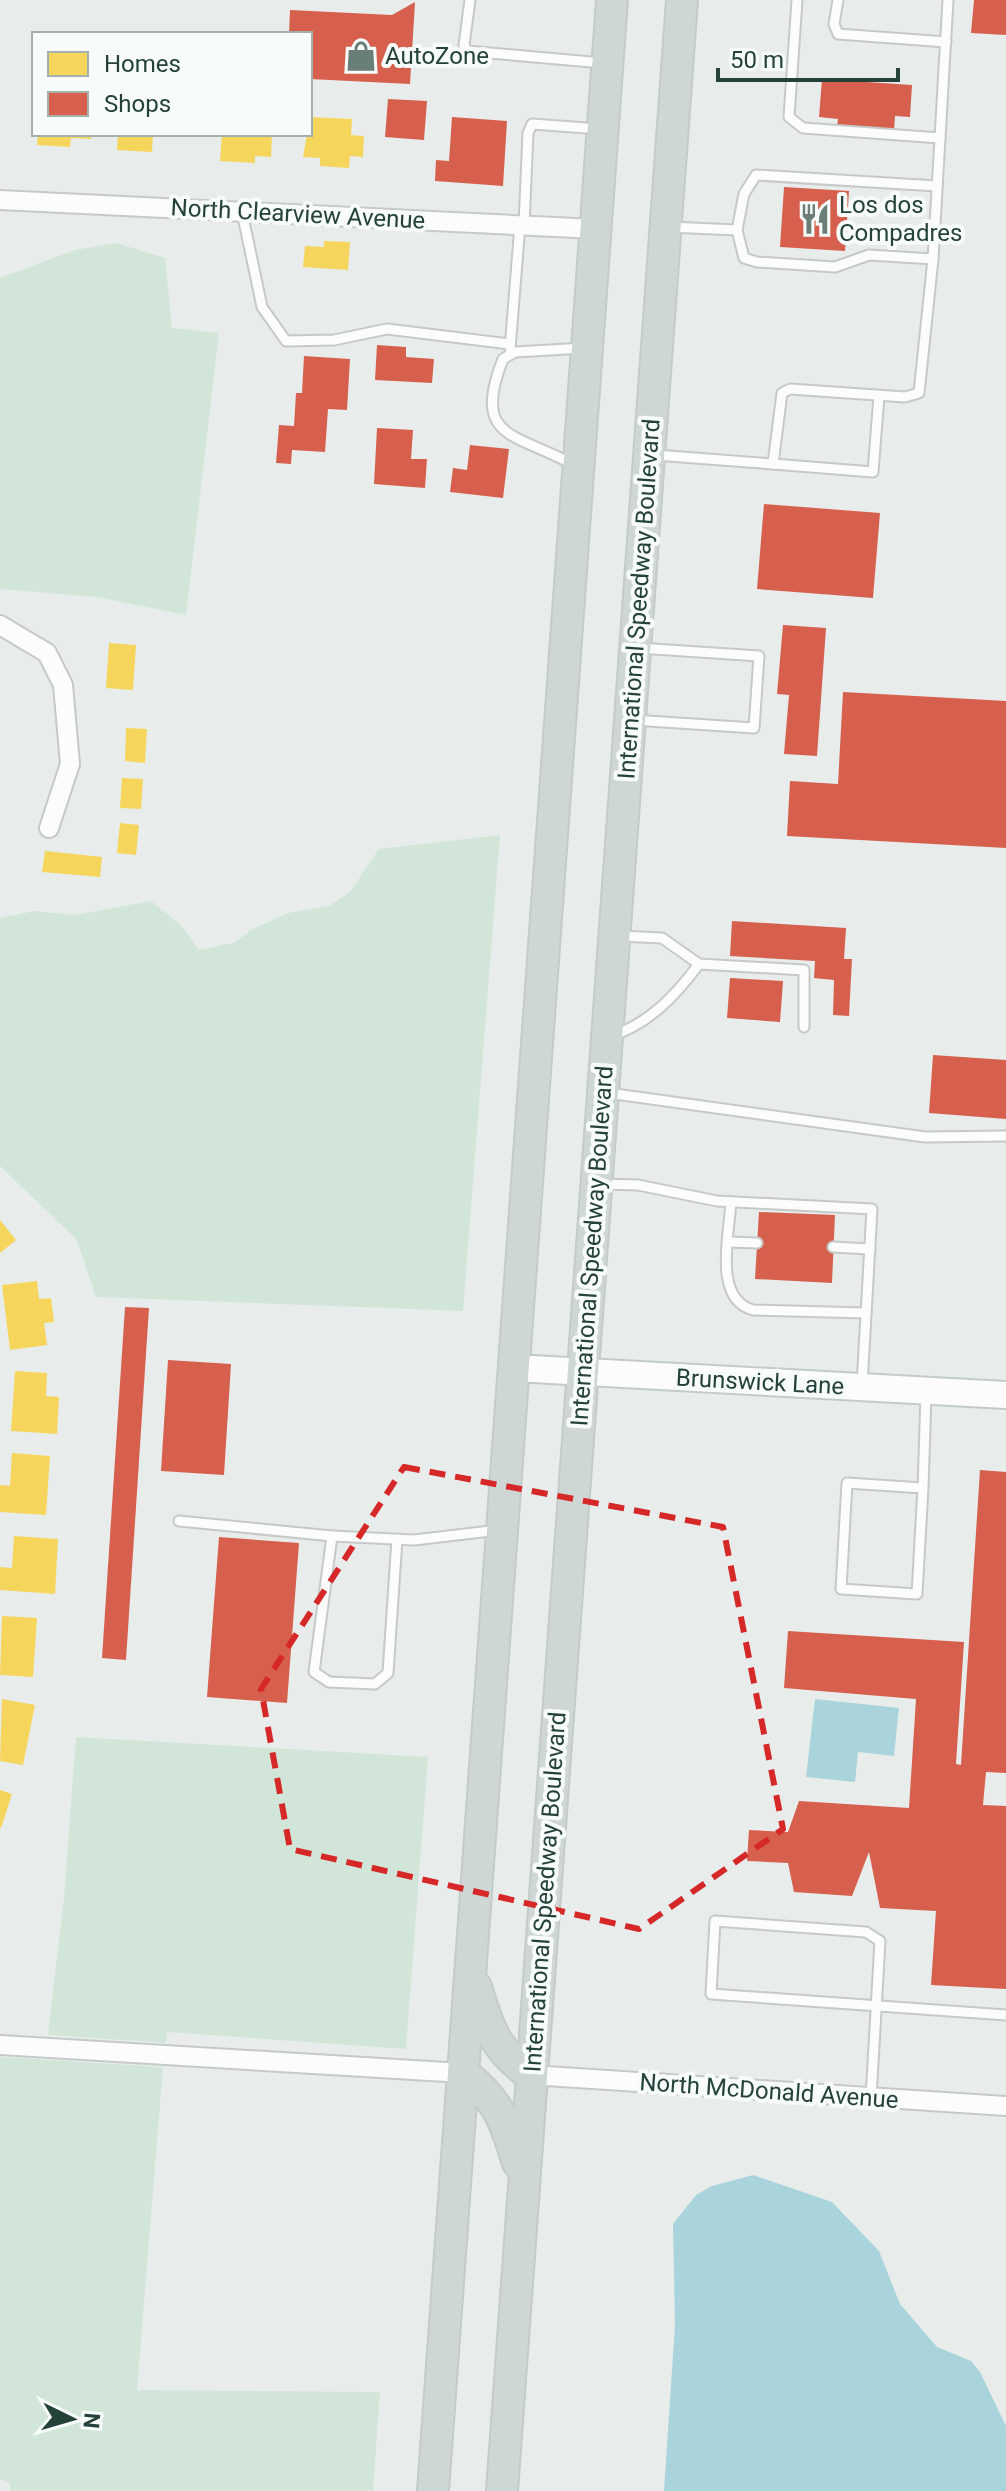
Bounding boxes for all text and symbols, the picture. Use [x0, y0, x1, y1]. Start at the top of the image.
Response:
legend [32, 32, 312, 136]
scale bar [718, 32, 898, 82]
shop icon: AutoZone [344, 39, 378, 73]
place label: AutoZone [385, 42, 489, 70]
text: 50 m [730, 46, 784, 74]
text: Homes [104, 50, 181, 78]
text: Shops [104, 90, 171, 118]
place label: Los dos Compadres [839, 191, 962, 247]
street label: North Clearview Avenue [170, 193, 426, 235]
restaurant icon: Los dos Compadres [798, 202, 832, 236]
street label: International Speedway Boulevard [612, 418, 666, 780]
street label: International Speedway Boulevard [565, 1065, 619, 1427]
street label: Brunswick Lane [675, 1364, 845, 1400]
street label: International Speedway Boulevard [518, 1711, 572, 2073]
street label: North McDonald Avenue [639, 2068, 899, 2114]
north arrow [32, 2379, 112, 2459]
text: N [78, 2412, 105, 2430]

